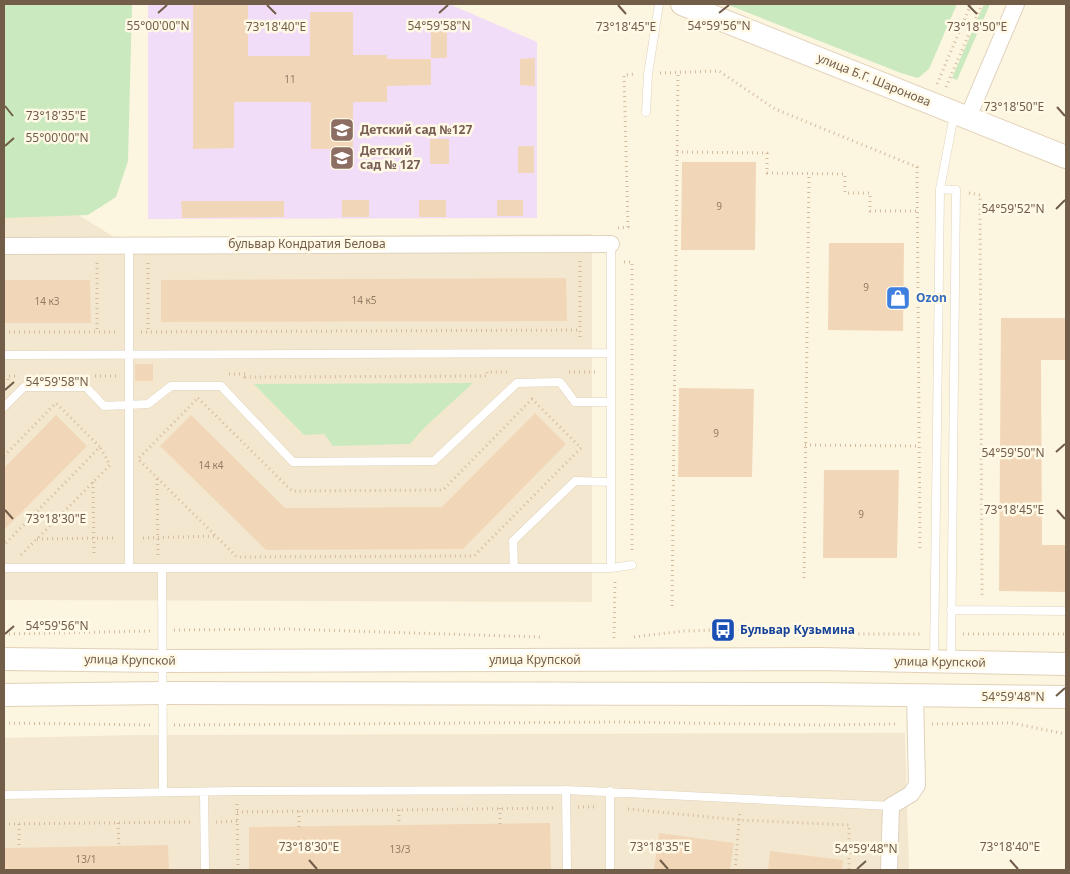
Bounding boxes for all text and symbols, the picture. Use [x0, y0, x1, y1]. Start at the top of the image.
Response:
text: 55°00'00"N [126, 17, 190, 34]
text: 54°59'58"N [407, 17, 471, 34]
text: 54°59'56"N [687, 17, 751, 34]
text: 73°18'40"E [246, 18, 306, 35]
text: 73°18'45"E [596, 18, 656, 35]
text: 73°18'50"E [947, 18, 1007, 35]
street label: улица Б.Г. Шаронова [815, 49, 933, 110]
house number: 11 [284, 72, 296, 86]
text: 73°18'50"E [984, 98, 1044, 115]
text: 73°18'35"E [26, 107, 86, 124]
school or university icon: Детский сад №127 [329, 117, 355, 143]
place label: Детский сад №127 [360, 121, 472, 138]
text: 55°00'00"N [25, 129, 89, 146]
place label: Детский сад № 127 [360, 142, 420, 173]
school or university icon: Детский сад № 127 [329, 145, 355, 171]
house number: 9 [716, 199, 722, 213]
text: 54°59'52"N [981, 200, 1045, 217]
street label: бульвар Кондратия Белова [228, 235, 386, 252]
house number: 9 [863, 280, 869, 294]
shop icon: Ozon [885, 285, 911, 311]
place label: Ozon [916, 289, 947, 306]
house number: 14 к5 [351, 293, 377, 307]
house number: 14 к3 [34, 294, 60, 308]
text: 54°59'58"N [25, 373, 89, 390]
house number: 9 [713, 426, 719, 440]
text: 54°59'50"N [981, 444, 1045, 461]
house number: 14 к4 [198, 458, 224, 472]
text: 73°18'45"E [984, 501, 1044, 518]
house number: 9 [858, 507, 864, 521]
text: 73°18'30"E [26, 510, 86, 527]
text: 54°59'56"N [25, 617, 89, 634]
bus stop icon: Бульвар Кузьмина [710, 617, 736, 643]
place label: Бульвар Кузьмина [740, 621, 855, 638]
street label: улица Крупской [84, 650, 176, 669]
street label: улица Крупской [489, 651, 581, 668]
street label: улица Крупской [894, 652, 986, 671]
text: 54°59'48"N [981, 688, 1045, 705]
text: 73°18'30"E [279, 838, 339, 855]
text: 73°18'35"E [630, 838, 690, 855]
text: 73°18'40"E [980, 838, 1040, 855]
text: 54°59'48"N [834, 840, 898, 857]
house number: 13/3 [390, 842, 411, 856]
house number: 13/1 [76, 852, 96, 866]

